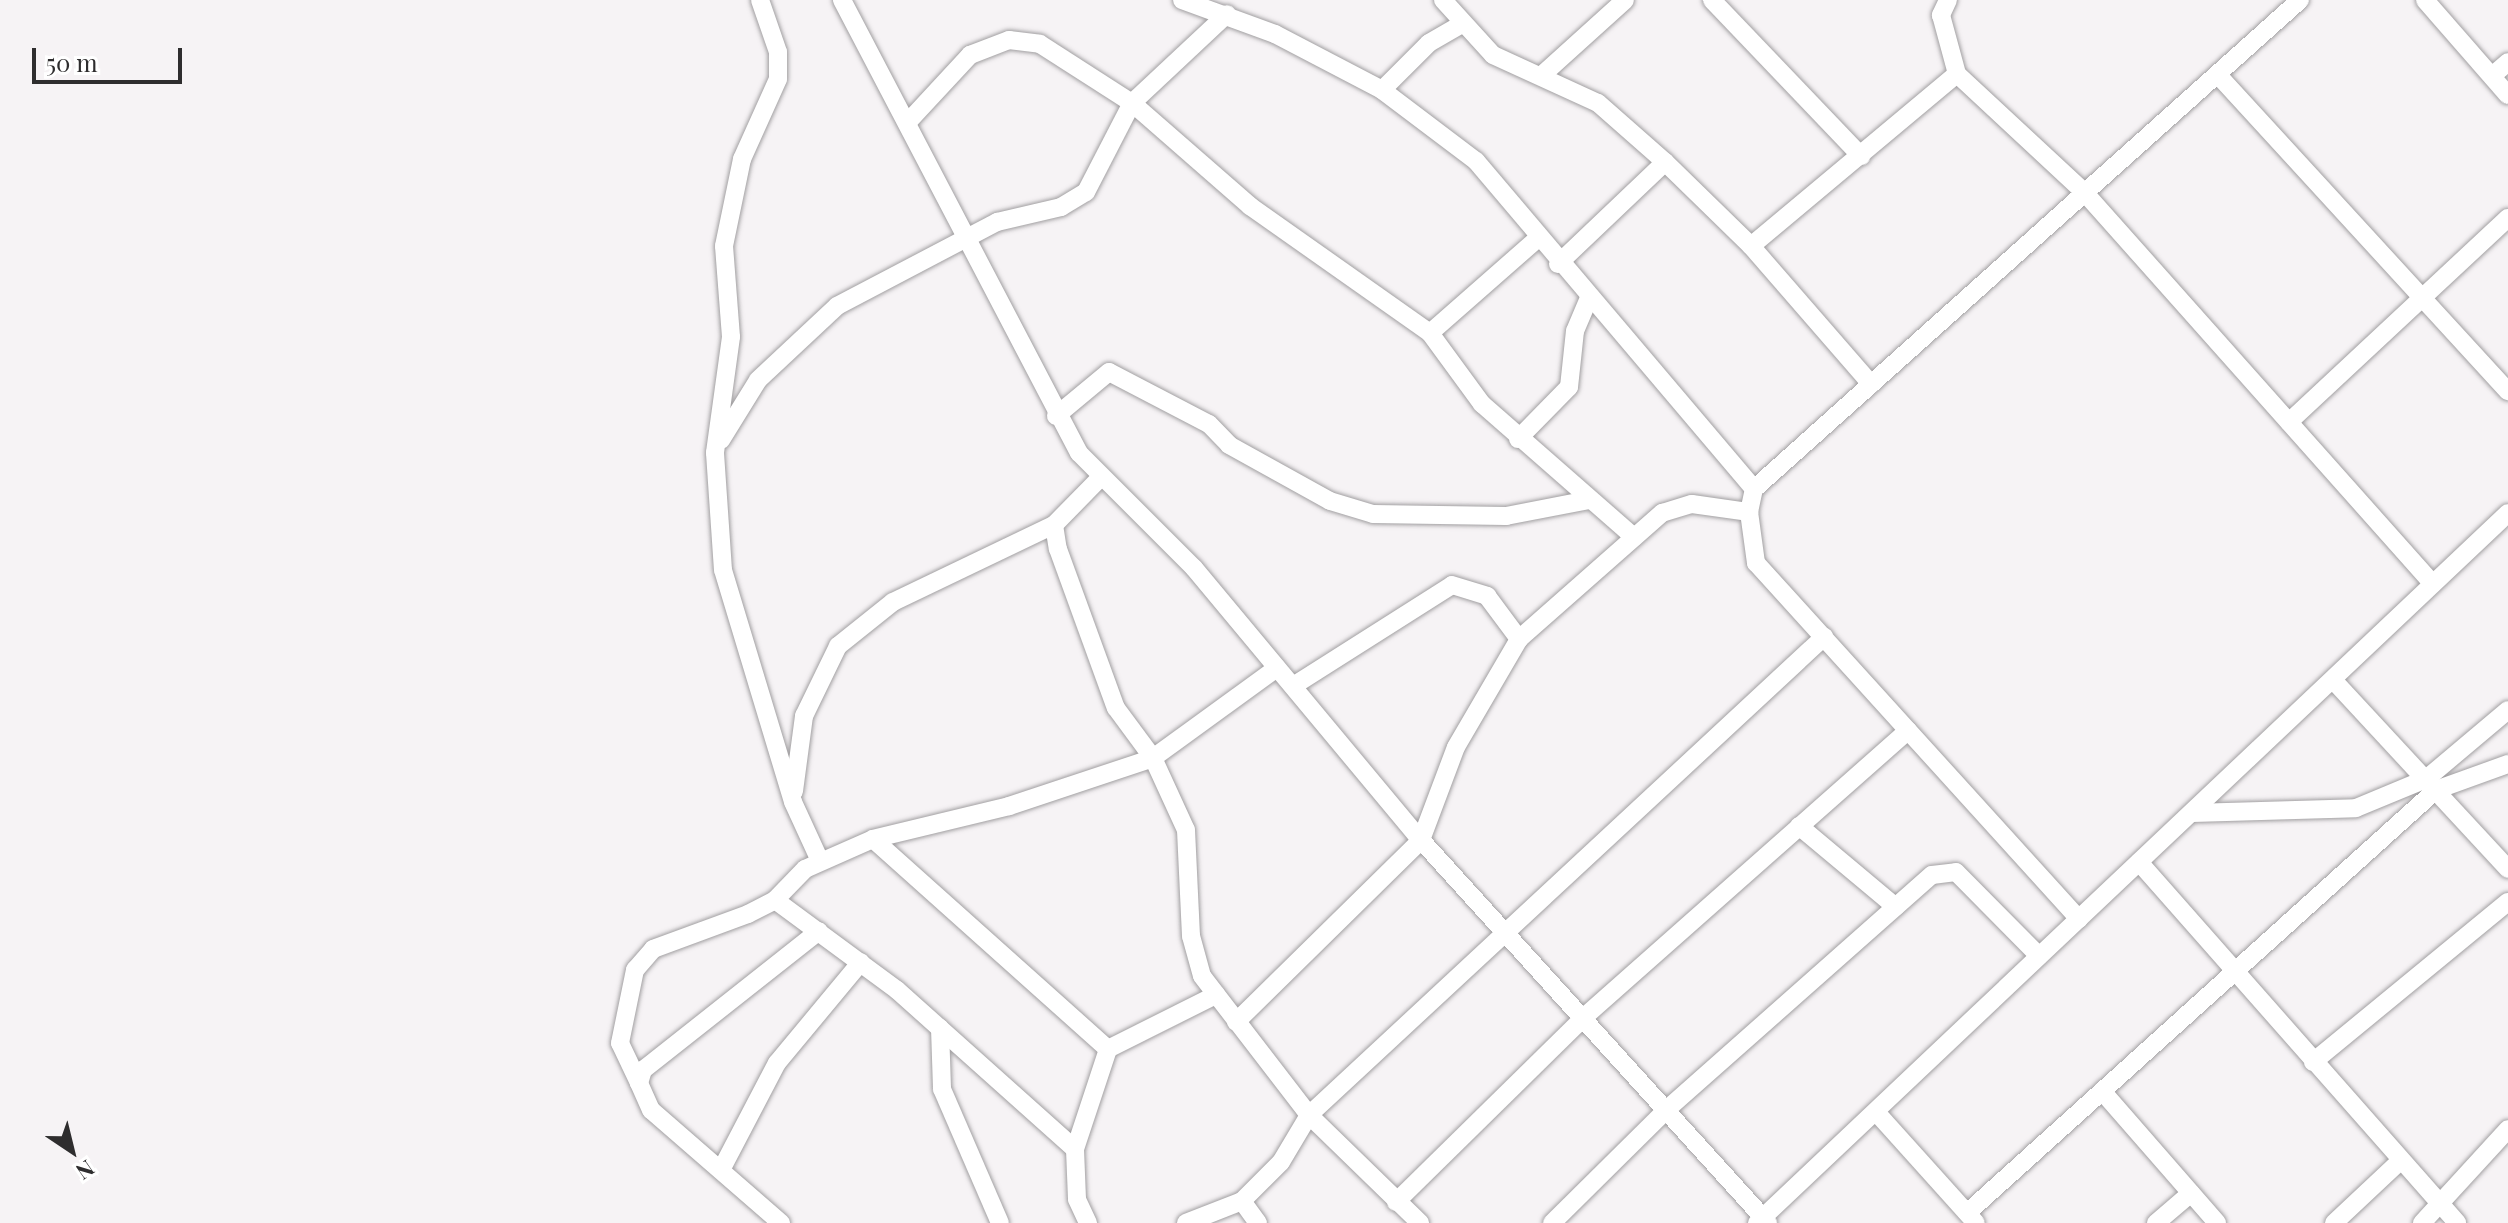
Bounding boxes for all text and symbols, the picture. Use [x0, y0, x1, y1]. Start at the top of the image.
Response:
scale bar [36, 32, 186, 82]
text: 50 m [46, 46, 98, 78]
north arrow [32, 1111, 112, 1191]
text: N [71, 1154, 101, 1187]

